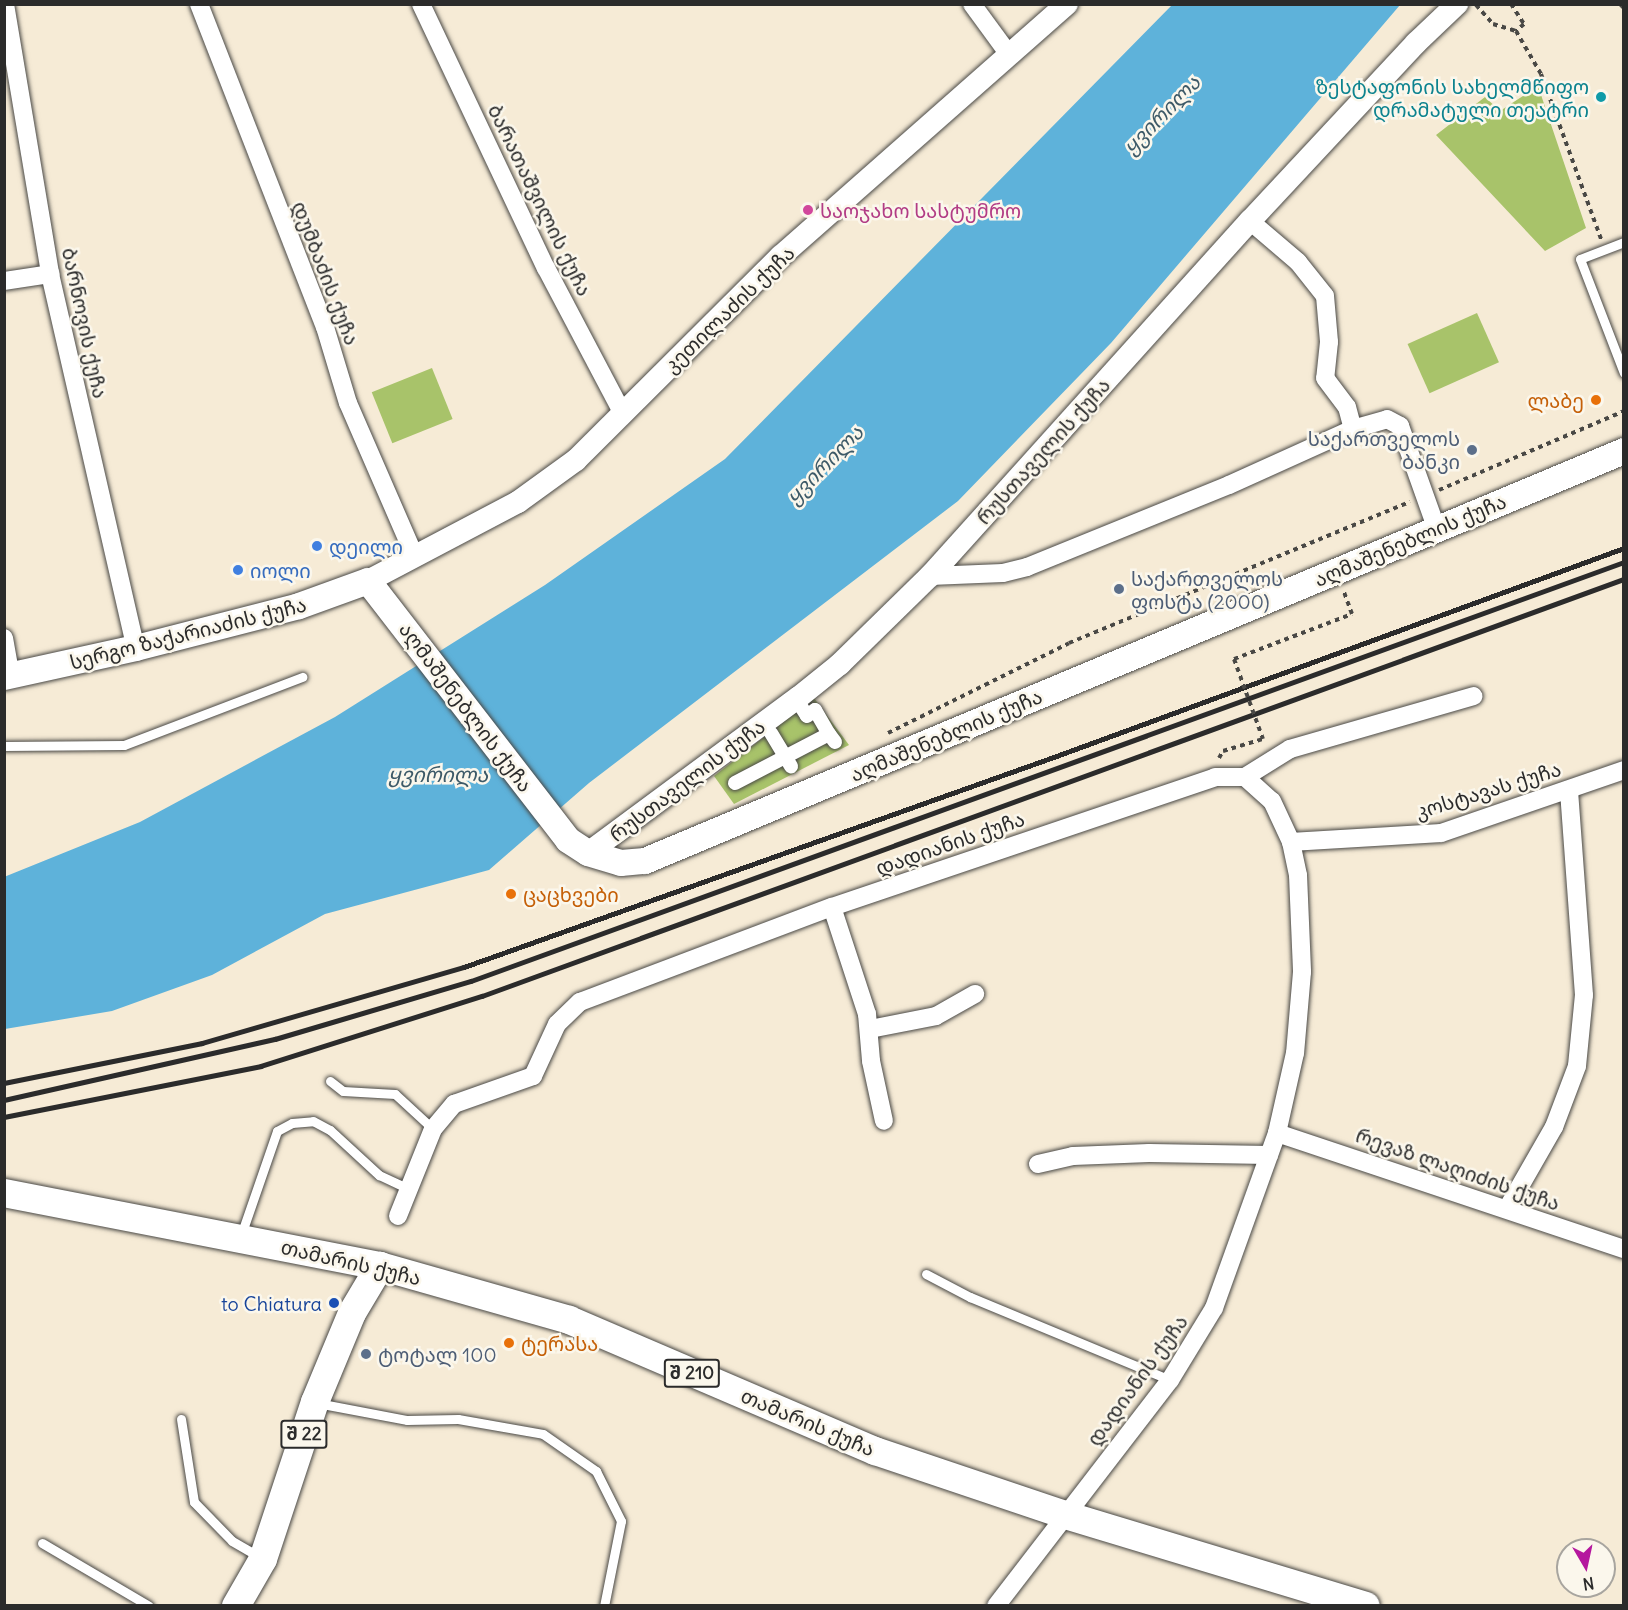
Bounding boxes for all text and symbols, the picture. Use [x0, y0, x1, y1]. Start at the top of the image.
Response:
water label: ყვირილა [1118, 70, 1206, 160]
place label: ზესტაფონის სახელმწიფო დრამატული თეატრი [1316, 74, 1589, 121]
marker: ზესტაფონის სახელმწიფო დრამატული თეატრი [1594, 90, 1608, 104]
street label: ბარათაშვილის ქუჩა [483, 100, 597, 300]
street label: დუმბაძის ქუჩა [288, 198, 364, 348]
place label: საოჯახო სასტუმრო [820, 198, 1021, 222]
marker: საოჯახო სასტუმრო [801, 203, 815, 217]
street label: კეთილაძის ქუჩა [659, 241, 799, 377]
street label: ბარნოვის ქუჩა [57, 245, 113, 401]
street label: რუსთაველის ქუჩა [971, 373, 1115, 529]
place label: ლაბე [1528, 388, 1584, 412]
marker: ლაბე [1589, 393, 1603, 407]
water label: ყვირილა [781, 420, 869, 510]
place label: საქართველოს ბანკი [1308, 426, 1460, 473]
marker: საქართველოს ბანკი [1465, 443, 1479, 457]
street label: აღმაშენებლის ქუჩა [1310, 489, 1510, 591]
place label: დეილი [329, 534, 403, 558]
marker: დეილი [310, 539, 324, 553]
place label: იოლი [250, 558, 311, 582]
marker: იოლი [231, 563, 245, 577]
place label: საქართველოს ფოსტა (2000) [1131, 566, 1283, 613]
marker: საქართველოს ფოსტა (2000) [1112, 582, 1126, 596]
street label: სერგო ზაქარიაძის ქუჩა [67, 592, 309, 674]
street label: აღმაშენებლის ქუჩა [394, 618, 538, 796]
street label: აღმაშენებლის ქუჩა [846, 684, 1046, 786]
street label: რუსთაველის ქუჩა [605, 714, 769, 846]
street label: კოსტავას ქუჩა [1412, 756, 1564, 824]
water label: ყვირილა [388, 762, 488, 788]
street label: დადიანის ქუჩა [872, 806, 1028, 880]
place label: ცაცხვები [523, 882, 619, 906]
marker: ცაცხვები [504, 887, 518, 901]
street label: რევაზ ლაღიძის ქუჩა [1353, 1123, 1563, 1215]
street label: თამარის ქუჩა [279, 1234, 423, 1290]
place label: to Chiatura [221, 1291, 322, 1315]
marker: to Chiatura [327, 1296, 341, 1310]
street label: დადიანის ქუჩა [1081, 1310, 1193, 1450]
place label: ტერასა [521, 1331, 598, 1355]
marker: ტერასა [502, 1336, 516, 1350]
place label: ტოტალ 100 [378, 1342, 497, 1366]
marker: ტოტალ 100 [359, 1347, 373, 1361]
road number: შ 210 [664, 1358, 720, 1388]
street label: თამარის ქუჩა [738, 1383, 878, 1461]
road number: შ 22 [280, 1419, 328, 1449]
north arrow [1556, 1538, 1616, 1598]
text: N [1581, 1573, 1596, 1595]

